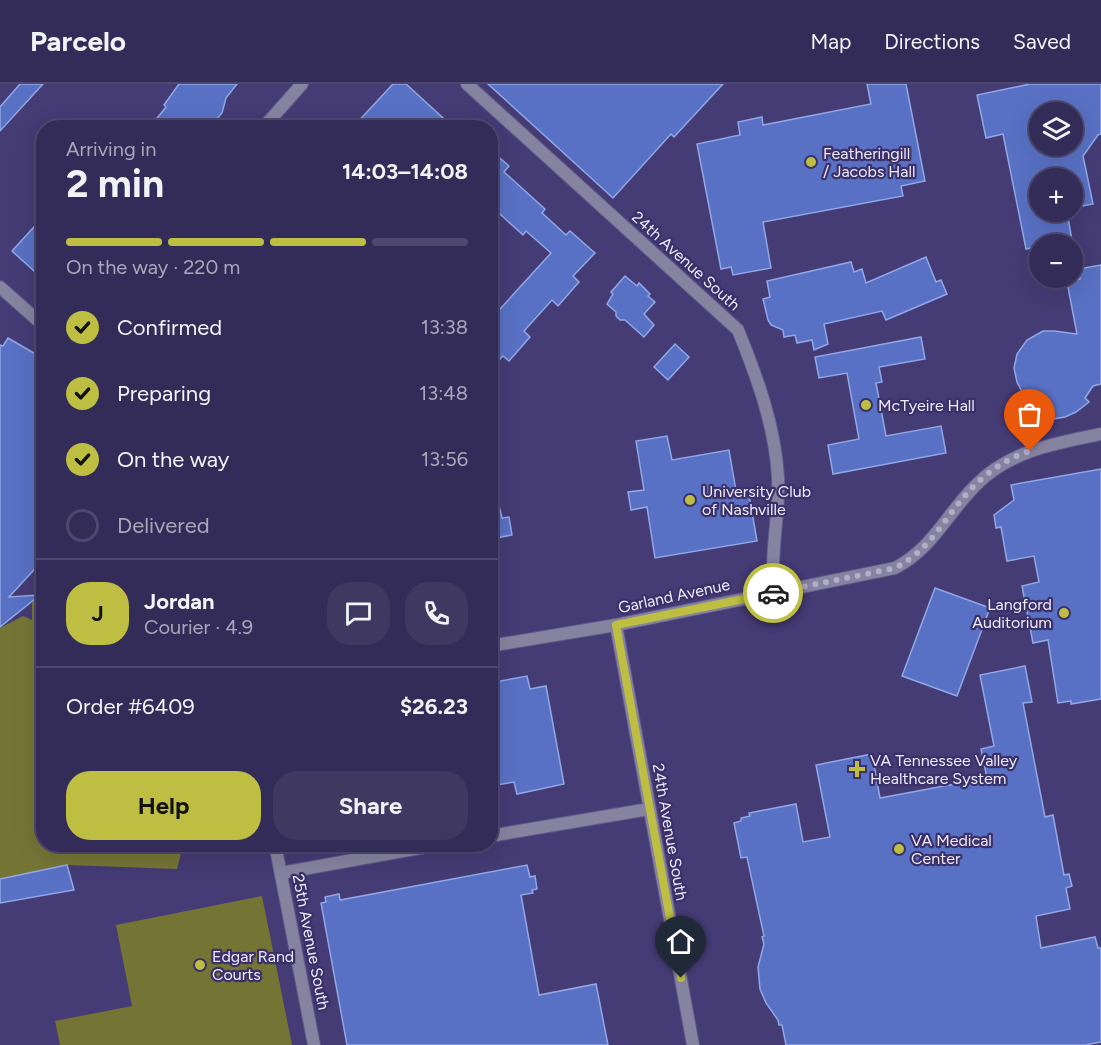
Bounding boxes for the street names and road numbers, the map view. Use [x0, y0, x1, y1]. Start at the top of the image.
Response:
street label: 24th Avenue South [628, 207, 744, 315]
street label: Garland Avenue [616, 575, 732, 617]
street label: 24th Avenue South [649, 762, 691, 902]
street label: 25th Avenue South [288, 872, 334, 1012]

